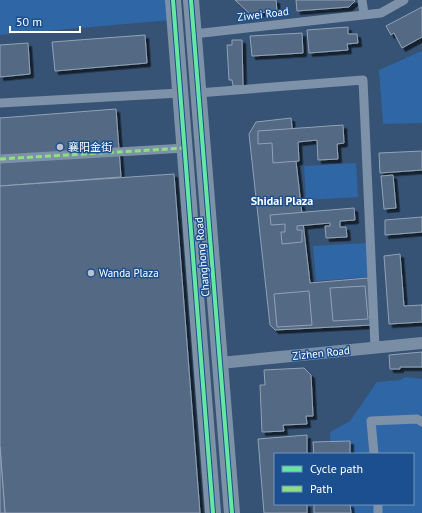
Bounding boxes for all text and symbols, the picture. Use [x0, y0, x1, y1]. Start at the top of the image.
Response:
street label: Ziwei Road [237, 4, 290, 24]
scale bar [10, 8, 80, 34]
text: 50 m [16, 14, 42, 29]
place label: 襄阳金街 [68, 140, 112, 154]
marker: 襄阳金街 [55, 142, 65, 152]
district label: Shidai Plaza [251, 193, 313, 208]
street label: Changhong Road [192, 217, 212, 297]
place label: Wanda Plaza [99, 266, 159, 280]
marker: Wanda Plaza [86, 268, 96, 278]
street label: Zizhen Road [292, 343, 351, 363]
legend [274, 453, 414, 505]
text: Cycle path [310, 461, 363, 476]
text: Path [310, 481, 333, 496]

